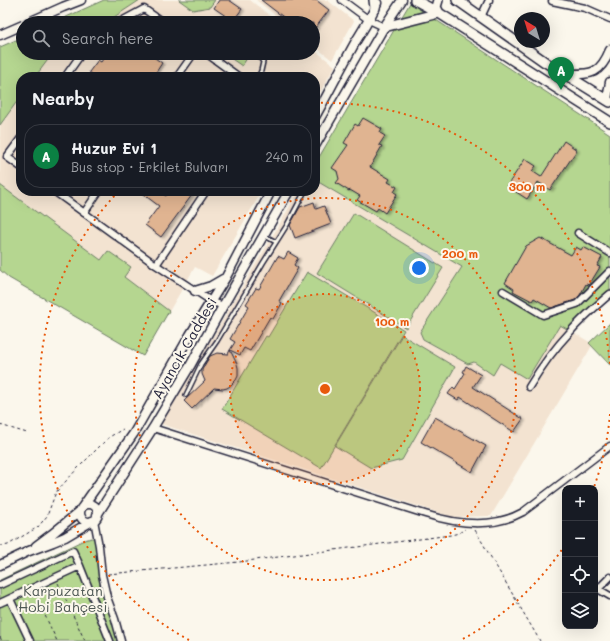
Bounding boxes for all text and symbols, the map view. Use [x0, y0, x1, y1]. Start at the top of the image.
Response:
north arrow [514, 12, 550, 48]
search box [16, 16, 320, 60]
icon: search [30, 27, 52, 49]
text: Search here [62, 28, 153, 48]
pin: A [548, 57, 574, 90]
text: Nearby [32, 87, 94, 109]
text: Huzur Evi 1 [71, 138, 157, 158]
text: A [41, 148, 51, 165]
text: 240 m [266, 148, 303, 165]
text: Bus stop · Erkilet Bulvarı [71, 158, 229, 175]
text: 300 m [509, 178, 545, 194]
text: 200 m [442, 245, 478, 261]
your location [409, 258, 429, 278]
street label: Ayancık Caddesi [147, 294, 221, 402]
text: 100 m [375, 313, 409, 329]
centre of rings [318, 382, 332, 396]
map controls [562, 485, 598, 629]
button: + [562, 485, 598, 521]
button: − [562, 521, 598, 557]
button: locate [562, 557, 598, 593]
park label: Karpuzatan Hobi Bahçesi [18, 581, 108, 616]
button: layers [562, 593, 598, 629]

